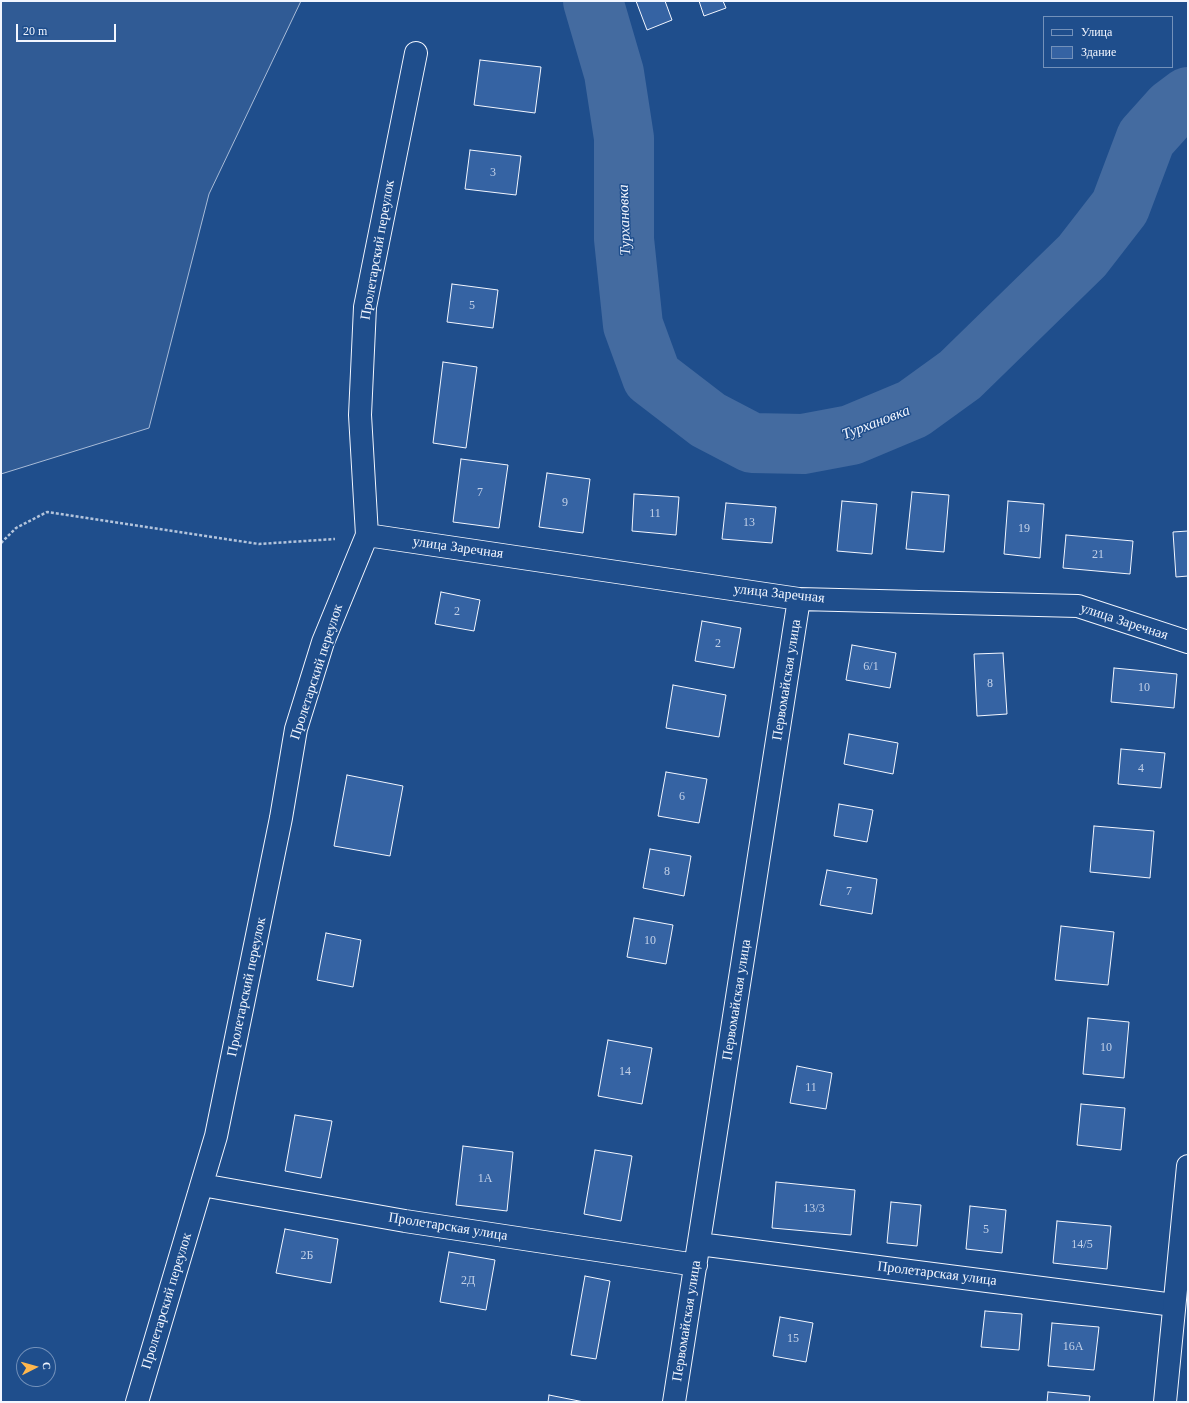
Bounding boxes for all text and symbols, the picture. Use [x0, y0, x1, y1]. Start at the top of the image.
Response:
scale bar [18, 16, 118, 42]
legend [1043, 16, 1173, 68]
text: 20 m [23, 24, 47, 38]
text: Улица [1081, 25, 1112, 39]
text: Здание [1081, 45, 1116, 59]
house number: 3 [490, 166, 496, 180]
street label: Пролетарский переулок [357, 179, 399, 321]
water label: Турхановка [615, 184, 635, 256]
house number: 5 [469, 299, 475, 313]
water label: Турхановка [840, 402, 912, 444]
house number: 7 [477, 486, 483, 500]
house number: 9 [562, 496, 568, 510]
house number: 11 [649, 507, 661, 521]
house number: 13 [743, 516, 755, 530]
house number: 19 [1018, 522, 1030, 536]
street label: улица Заречная [412, 533, 504, 563]
house number: 21 [1092, 548, 1104, 562]
street label: улица Заречная [733, 581, 825, 607]
street label: улица Заречная [1078, 600, 1170, 644]
street label: Пролетарский переулок [287, 602, 347, 742]
house number: 2 [454, 605, 460, 619]
street label: Первомайская улица [769, 618, 805, 742]
house number: 2 [715, 637, 721, 651]
house number: 6/1 [863, 660, 879, 674]
house number: 8 [987, 677, 993, 691]
house number: 10 [1138, 681, 1150, 695]
house number: 4 [1138, 762, 1144, 776]
house number: 6 [679, 790, 685, 804]
house number: 8 [664, 865, 670, 879]
house number: 7 [846, 885, 852, 899]
street label: Пролетарский переулок [224, 916, 270, 1058]
house number: 10 [644, 934, 656, 948]
street label: Первомайская улица [719, 938, 755, 1062]
house number: 10 [1100, 1041, 1112, 1055]
house number: 14 [619, 1065, 631, 1079]
house number: 11 [805, 1081, 817, 1095]
house number: 1А [478, 1172, 492, 1186]
house number: 13/3 [803, 1202, 825, 1216]
street label: Пролетарская улица [387, 1209, 509, 1245]
house number: 5 [983, 1223, 989, 1237]
street label: Пролетарский переулок [138, 1231, 196, 1371]
house number: 14/5 [1071, 1238, 1093, 1252]
house number: 2Б [301, 1249, 313, 1263]
street label: Пролетарская улица [876, 1258, 998, 1290]
street label: Первомайская улица [669, 1259, 705, 1383]
house number: 2Д [461, 1274, 475, 1288]
house number: 15 [787, 1332, 799, 1346]
house number: 16А [1063, 1340, 1083, 1354]
north arrow [16, 1347, 56, 1387]
text: С [41, 1361, 53, 1370]

